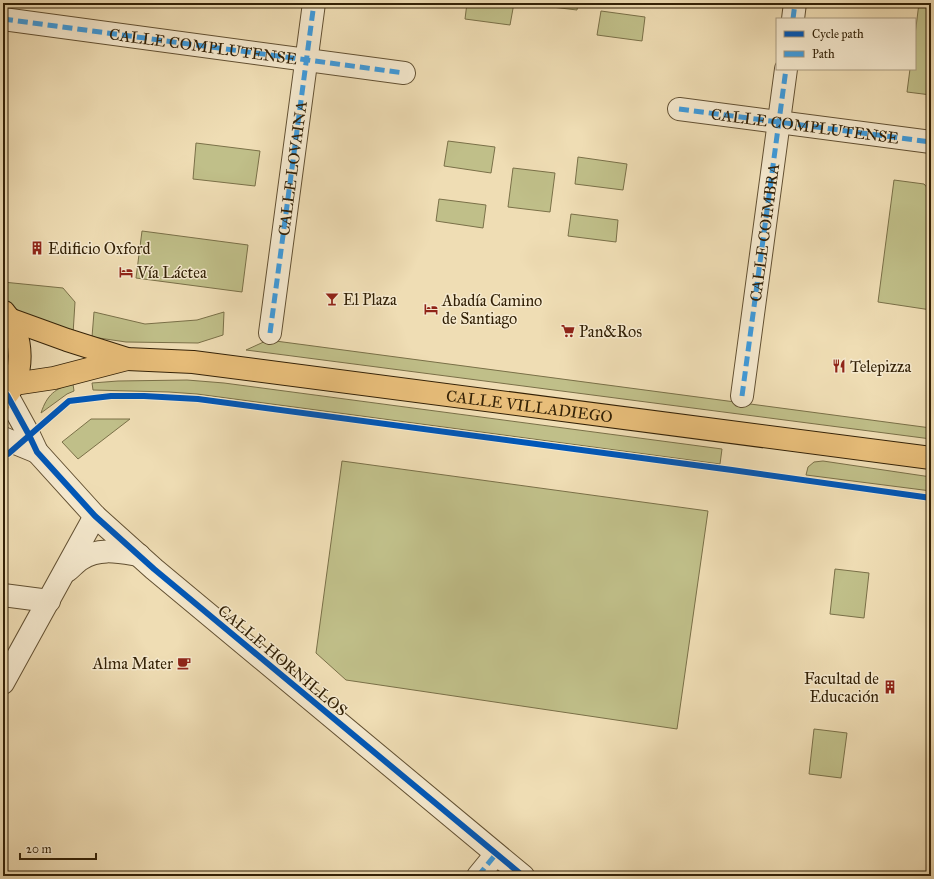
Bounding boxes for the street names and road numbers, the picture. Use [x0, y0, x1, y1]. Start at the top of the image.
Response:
street label: CALLE COMPLUTENSE [108, 24, 298, 69]
street label: CALLE LOVAINA [274, 100, 311, 237]
street label: CALLE COMPLUTENSE [710, 104, 900, 148]
street label: CALLE COIMBRA [746, 162, 783, 303]
street label: CALLE VILLADIEGO [445, 386, 614, 427]
street label: CALLE HORNILLOS [214, 601, 351, 720]

